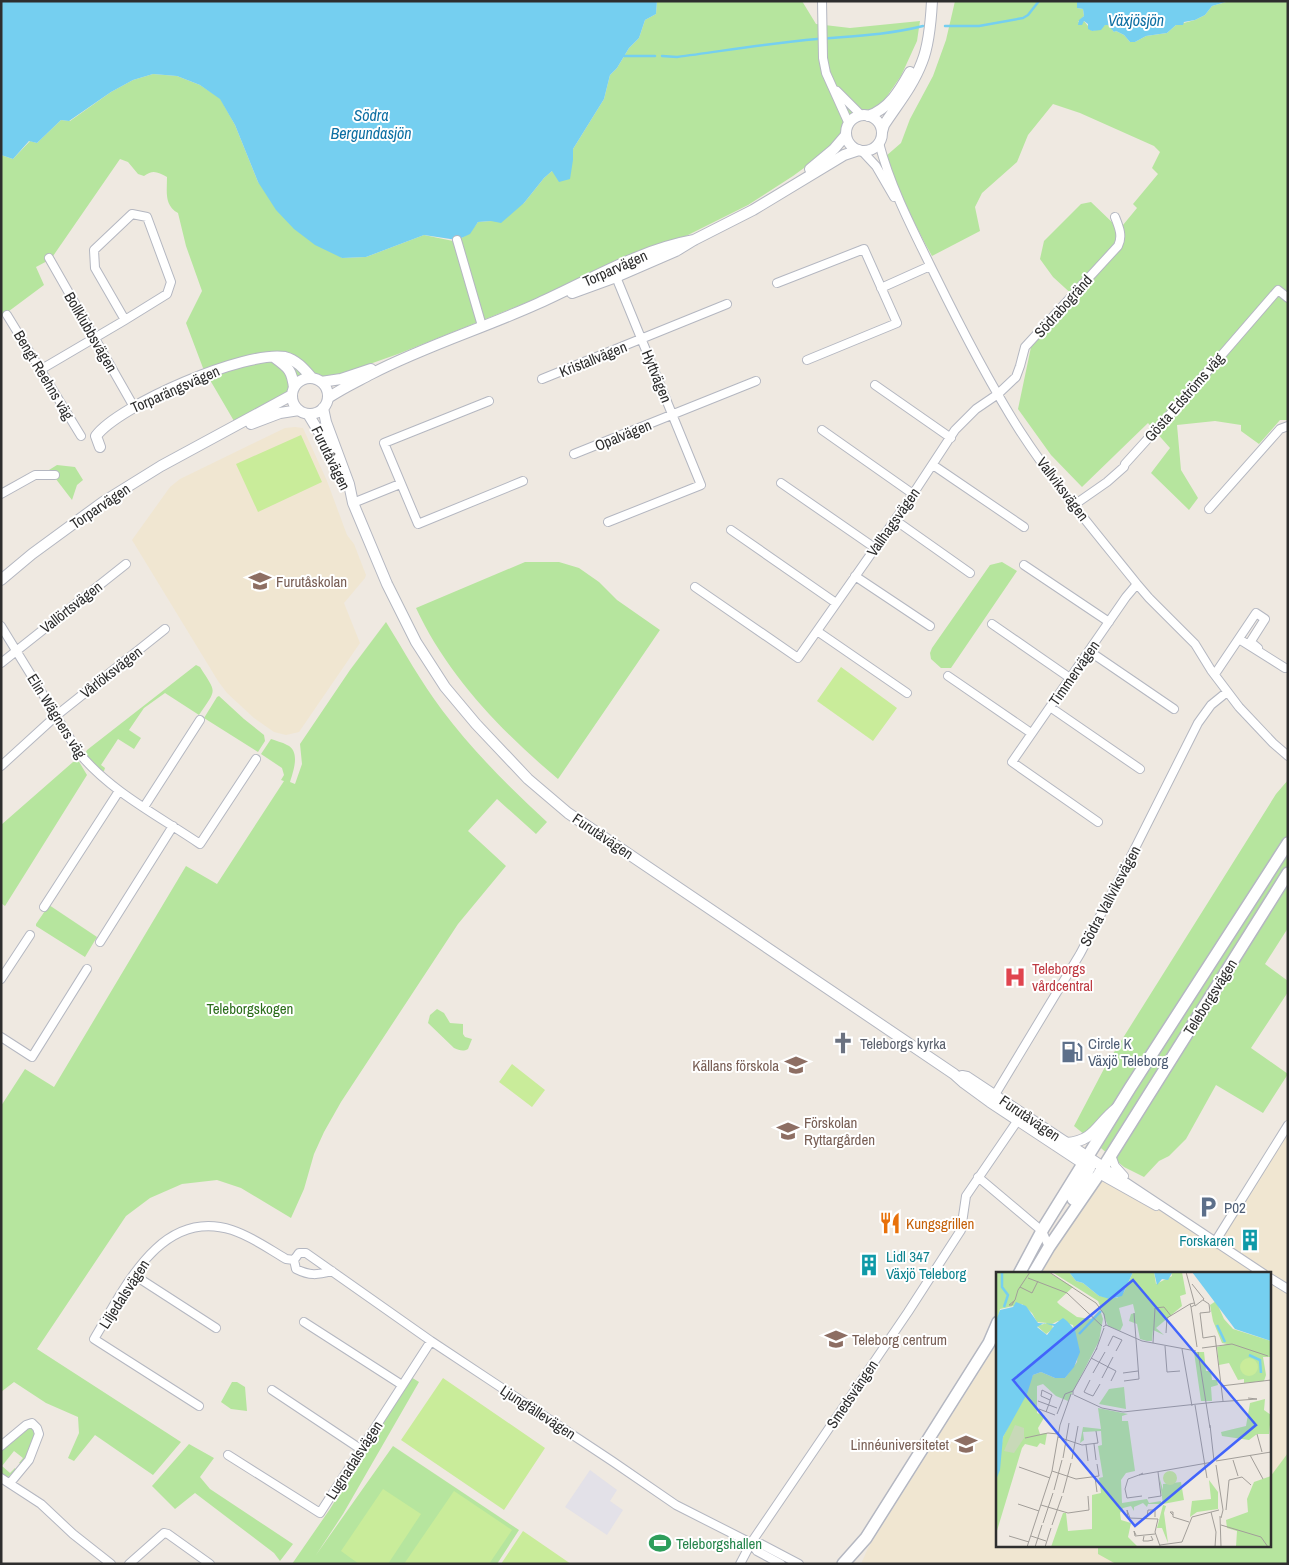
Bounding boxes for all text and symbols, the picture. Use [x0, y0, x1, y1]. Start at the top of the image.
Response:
water label: Växjösjön [1108, 9, 1164, 31]
water label: Södra Bergundasjön [331, 104, 411, 144]
street label: Torparvägen [579, 245, 651, 291]
street label: Södrabogränd [1029, 270, 1097, 342]
street label: Bollklubbsvägen [60, 288, 122, 376]
street label: Bengt Reehns väg [9, 326, 79, 424]
street label: Kristallvägen [556, 336, 630, 382]
street label: Hyttvägen [637, 346, 677, 406]
street label: Gösta Edströms väg [1140, 348, 1229, 446]
street label: Torparängsvägen [127, 360, 223, 418]
street label: Opalvägen [591, 414, 655, 456]
street label: Furutåvägen [306, 422, 356, 494]
street label: Vallviksvägen [1032, 453, 1094, 525]
street label: Torparvägen [66, 478, 134, 534]
street label: Vallhagsvägen [862, 483, 924, 561]
school or university icon: Furutåskolan [247, 568, 273, 594]
place label: Furutåskolan [276, 571, 347, 592]
street label: Vallörtsvägen [36, 576, 106, 638]
street label: Timmervägen [1044, 636, 1104, 710]
street label: Vårlöksvägen [76, 641, 146, 703]
street label: Elin Wägners väg [22, 669, 92, 763]
street label: Furutåvägen [569, 808, 637, 864]
street label: Södra Vallviksvägen [1075, 842, 1145, 950]
street label: Teleborgsvägen [1178, 955, 1242, 1039]
place label: Teleborgs vårdcentral [1032, 958, 1093, 996]
hospital icon: Teleborgs vårdcentral [1002, 964, 1028, 990]
park label: Teleborgskogen [207, 998, 293, 1019]
church icon: Teleborgs kyrka [830, 1030, 856, 1056]
place label: Teleborgs kyrka [860, 1033, 946, 1054]
place label: Circle K Växjö Teleborg [1088, 1033, 1168, 1071]
fuel station icon: Circle K Växjö Teleborg [1059, 1039, 1085, 1065]
school or university icon: Källans förskola [783, 1052, 809, 1078]
place label: Källans förskola [692, 1055, 779, 1076]
street label: Furutåvägen [996, 1090, 1064, 1146]
place label: Förskolan Ryttargården [804, 1112, 875, 1150]
school or university icon: Förskolan Ryttargården [775, 1118, 801, 1144]
parking icon: P02 [1195, 1194, 1221, 1220]
place label: P02 [1224, 1197, 1246, 1218]
restaurant icon: Kungsgrillen [877, 1210, 903, 1236]
place label: Kungsgrillen [906, 1213, 974, 1234]
building icon: Forskaren [1237, 1227, 1263, 1253]
place label: Forskaren [1179, 1230, 1234, 1251]
place label: Lidl 347 Växjö Teleborg [886, 1246, 966, 1284]
building icon: Lidl 347 Växjö Teleborg [856, 1252, 882, 1278]
street label: Liljedalsvägen [94, 1255, 154, 1333]
inset map [996, 1272, 1272, 1548]
school or university icon: Teleborg centrum [823, 1326, 849, 1352]
place label: Teleborg centrum [852, 1329, 947, 1350]
street label: Smedsvängen [821, 1356, 883, 1432]
street label: Ljungfällevägen [496, 1380, 580, 1444]
street label: Lugnadalsvägen [321, 1416, 387, 1504]
school or university icon: Linnéuniversitetet [953, 1431, 979, 1457]
place label: Linnéuniversitetet [851, 1434, 950, 1455]
sports icon: Teleborgshallen [647, 1530, 673, 1556]
place label: Teleborgshallen [676, 1533, 762, 1554]

